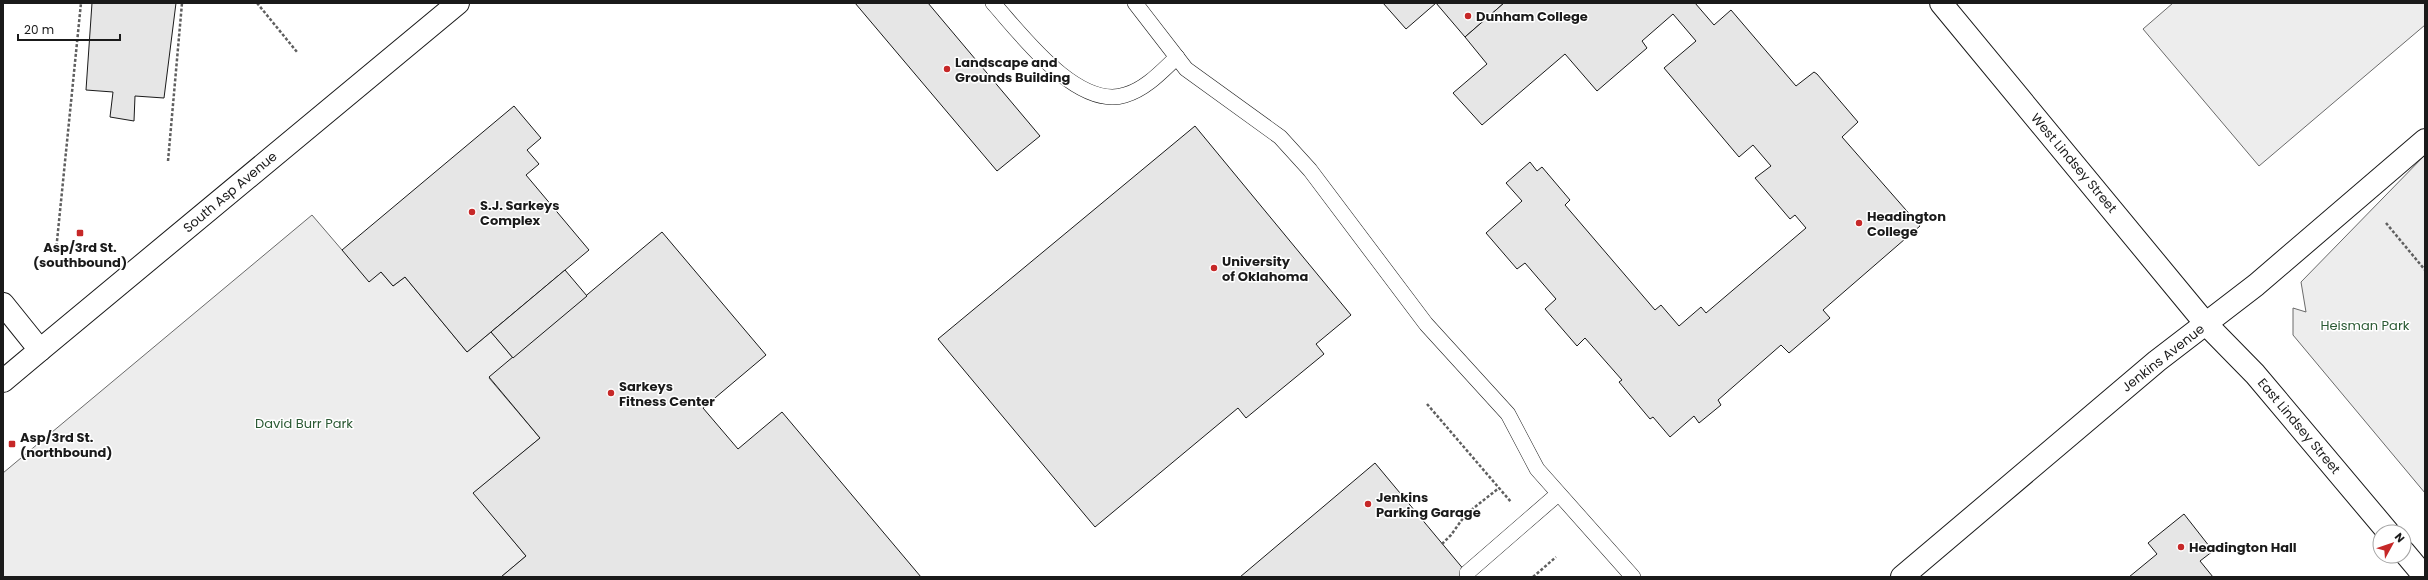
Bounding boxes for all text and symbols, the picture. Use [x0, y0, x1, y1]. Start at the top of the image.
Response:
place label: Dunham College [1476, 7, 1588, 26]
marker: Dunham College [1463, 11, 1473, 21]
scale bar [18, 16, 120, 42]
text: 20 m [24, 21, 54, 38]
place label: Landscape and Grounds Building [955, 53, 1071, 87]
marker: Landscape and Grounds Building [942, 64, 952, 74]
street label: West Lindsey Street [2026, 109, 2122, 217]
street label: South Asp Avenue [179, 147, 281, 237]
place label: S.J. Sarkeys Complex [480, 196, 560, 230]
marker: S.J. Sarkeys Complex [467, 207, 477, 217]
place label: Headington College [1867, 207, 1946, 241]
marker: Headington College [1854, 218, 1864, 228]
marker: Asp/3rd St. (southbound) [75, 228, 85, 238]
place label: Asp/3rd St. (southbound) [33, 238, 127, 272]
place label: University of Oklahoma [1222, 252, 1308, 286]
marker: University of Oklahoma [1209, 263, 1219, 273]
park label: Heisman Park [2321, 316, 2410, 335]
street label: Jenkins Avenue [2118, 320, 2208, 396]
street label: East Lindsey Street [2253, 374, 2345, 478]
place label: Sarkeys Fitness Center [619, 377, 715, 411]
marker: Sarkeys Fitness Center [606, 388, 616, 398]
park label: David Burr Park [255, 414, 353, 433]
place label: Asp/3rd St. (northbound) [20, 428, 113, 462]
marker: Asp/3rd St. (northbound) [7, 439, 17, 449]
place label: Jenkins Parking Garage [1376, 488, 1481, 522]
marker: Jenkins Parking Garage [1363, 499, 1373, 509]
north arrow [2372, 524, 2412, 564]
text: N [2391, 529, 2408, 546]
place label: Headington Hall [2189, 538, 2297, 557]
marker: Headington Hall [2176, 542, 2186, 552]

